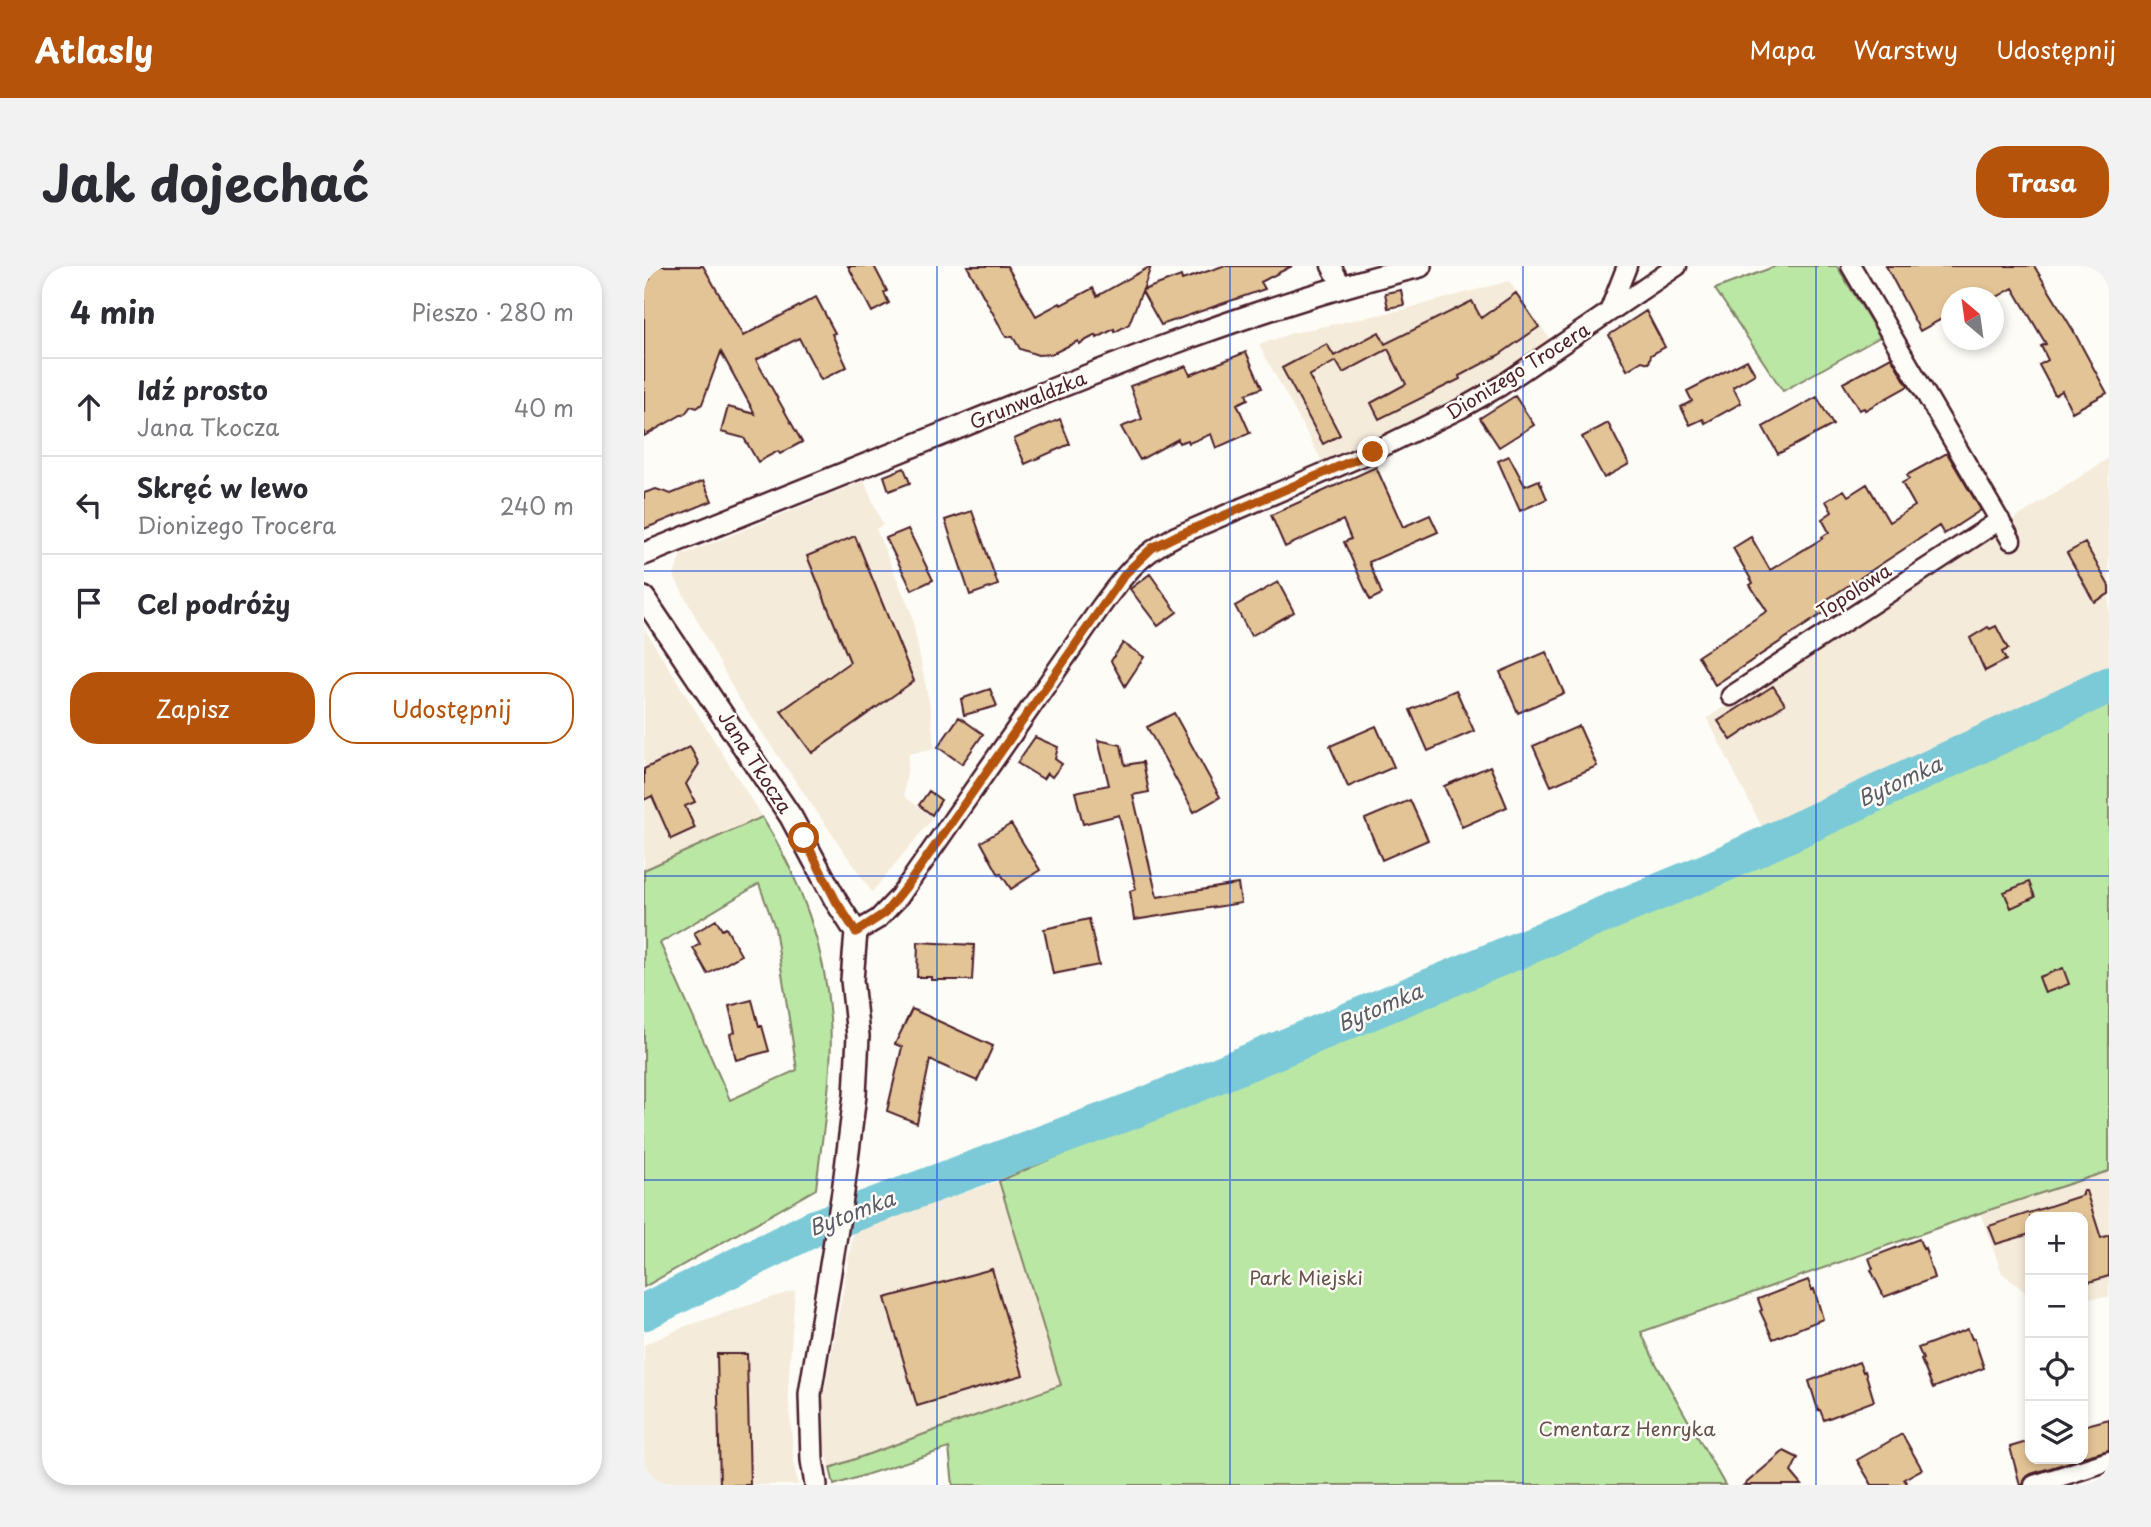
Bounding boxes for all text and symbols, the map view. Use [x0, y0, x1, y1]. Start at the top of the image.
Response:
text: Atlasly [35, 24, 153, 74]
text: Mapa [1749, 31, 1815, 67]
text: Warstwy [1853, 31, 1958, 67]
text: Udostępnij [1996, 31, 2116, 67]
text: Jak dojechać [42, 145, 369, 219]
button: Trasa [1976, 146, 2109, 218]
north arrow [1941, 287, 2004, 350]
text: 4 min [70, 289, 156, 334]
text: Pieszo · 280 m [412, 294, 574, 329]
street label: Dionizego Trocera [1440, 315, 1595, 426]
street label: Grunwaldzka [965, 363, 1090, 435]
text: Idź prosto [137, 370, 268, 409]
icon: ahead [70, 388, 108, 426]
text: 40 m [514, 390, 574, 425]
text: Jana Tkocza [137, 409, 279, 444]
route end [1357, 436, 1388, 467]
text: Skręć w lewo [137, 468, 308, 507]
icon: left [70, 486, 108, 524]
text: 240 m [500, 488, 574, 523]
text: Dionizego Trocera [137, 507, 336, 542]
street label: Topolowa [1811, 556, 1896, 625]
icon: arrive [70, 584, 108, 622]
text: Cel podróży [137, 584, 290, 623]
button: Zapisz [70, 672, 315, 744]
button: Udostępnij [329, 672, 574, 744]
street label: Jana Tkocza [712, 705, 800, 818]
water label: Bytomka [1852, 746, 1947, 814]
route start [788, 822, 819, 853]
water label: Bytomka [1332, 974, 1428, 1038]
water label: Bytomka [804, 1181, 900, 1243]
map controls [2025, 1212, 2088, 1464]
button: + [2025, 1212, 2088, 1275]
park label: Park Miejski [1249, 1263, 1363, 1291]
button: − [2025, 1275, 2088, 1338]
button: locate [2025, 1338, 2088, 1401]
button: layers [2025, 1401, 2088, 1464]
park label: Cmentarz Henryka [1538, 1414, 1716, 1442]

